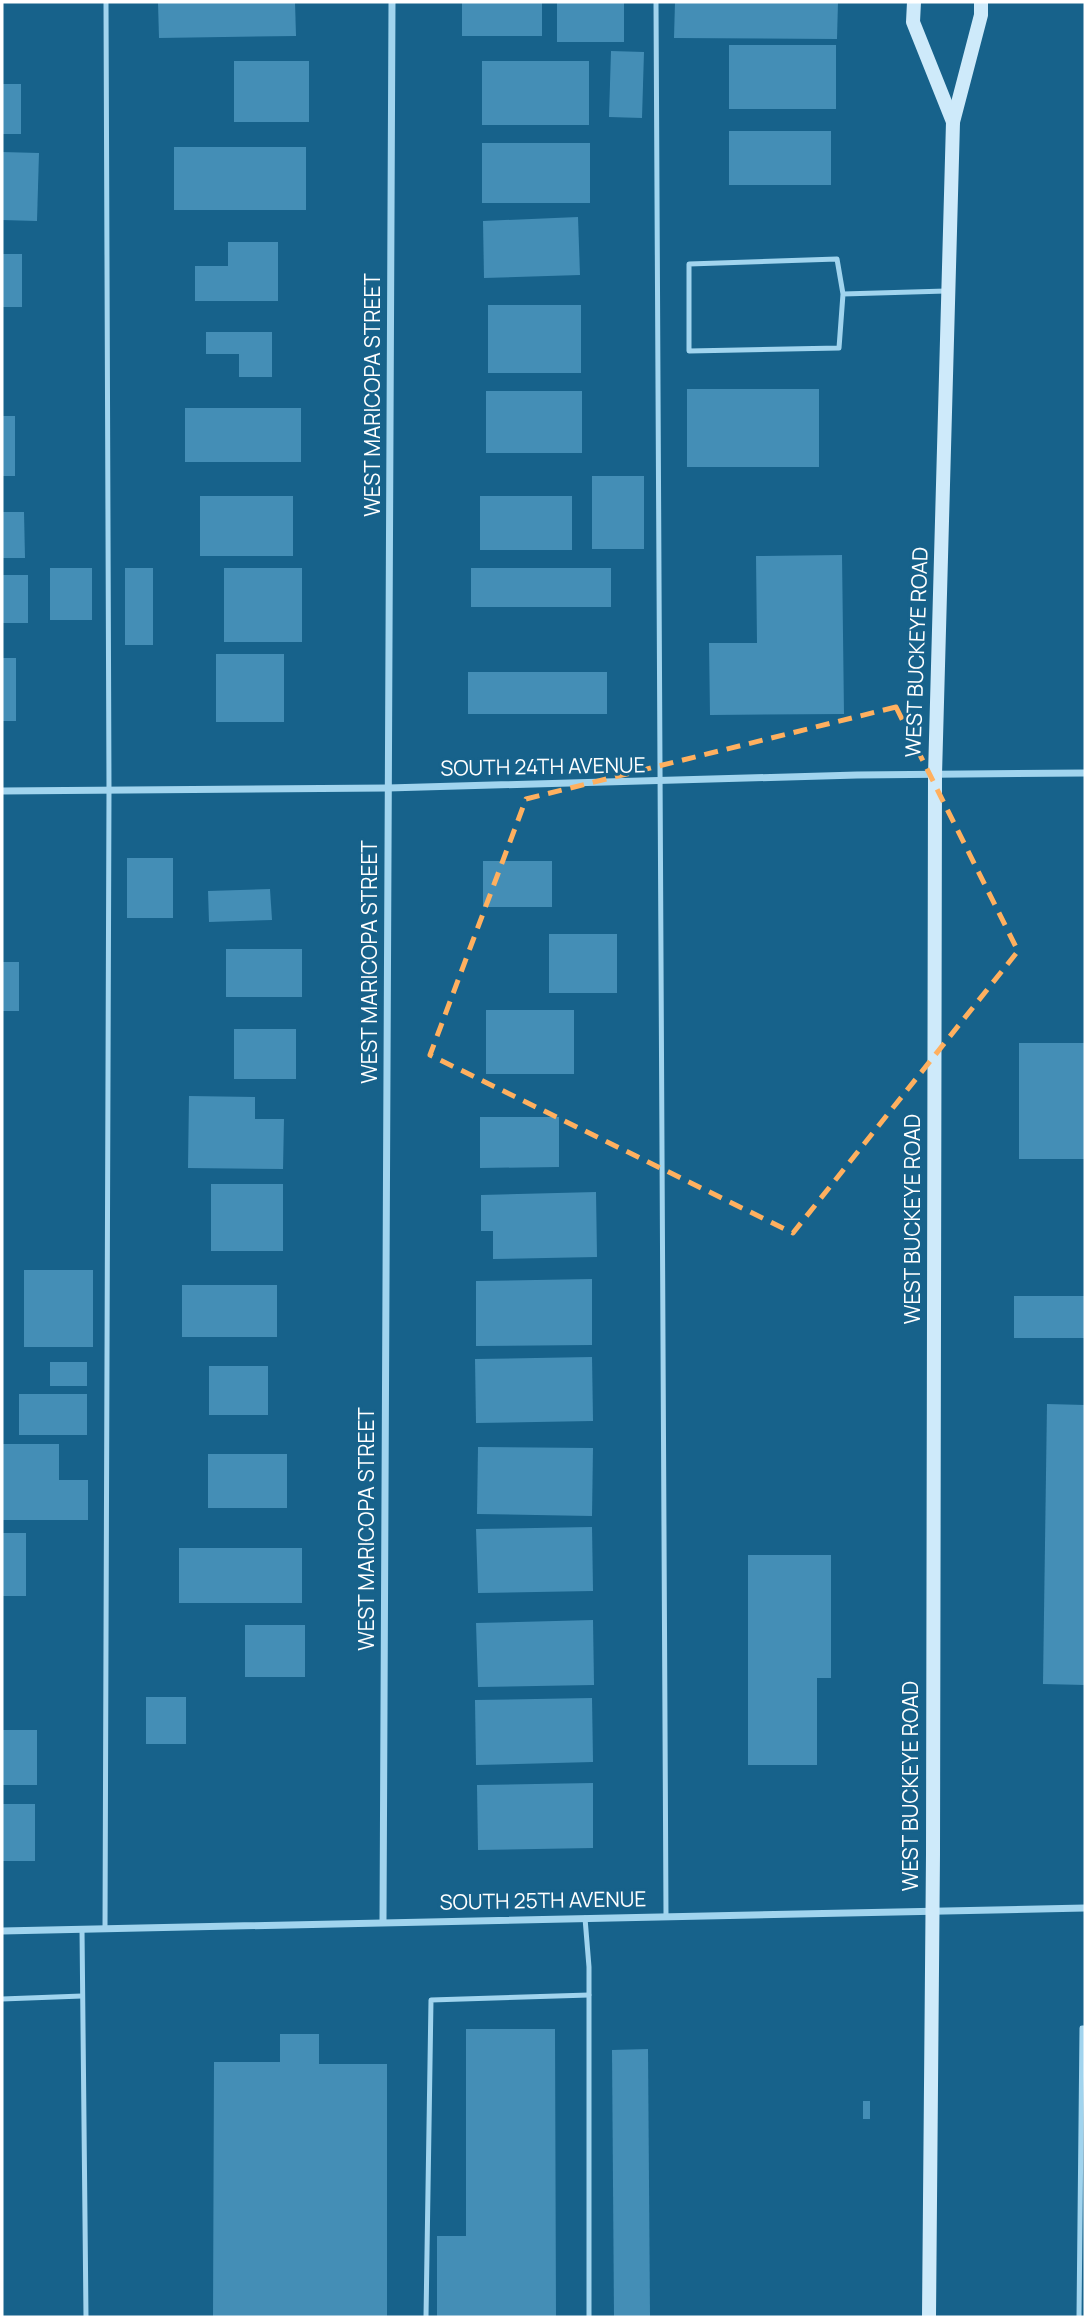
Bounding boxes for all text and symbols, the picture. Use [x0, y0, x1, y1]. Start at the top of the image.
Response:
street label: WEST MARICOPA STREET [358, 273, 386, 517]
street label: WEST BUCKEYE ROAD [898, 546, 934, 758]
street label: SOUTH 24TH AVENUE [440, 750, 646, 782]
street label: WEST MARICOPA STREET [355, 840, 383, 1084]
street label: WEST BUCKEYE ROAD [898, 1114, 926, 1324]
street label: WEST MARICOPA STREET [352, 1407, 380, 1651]
street label: WEST BUCKEYE ROAD [896, 1681, 924, 1891]
street label: SOUTH 25TH AVENUE [439, 1884, 647, 1916]

